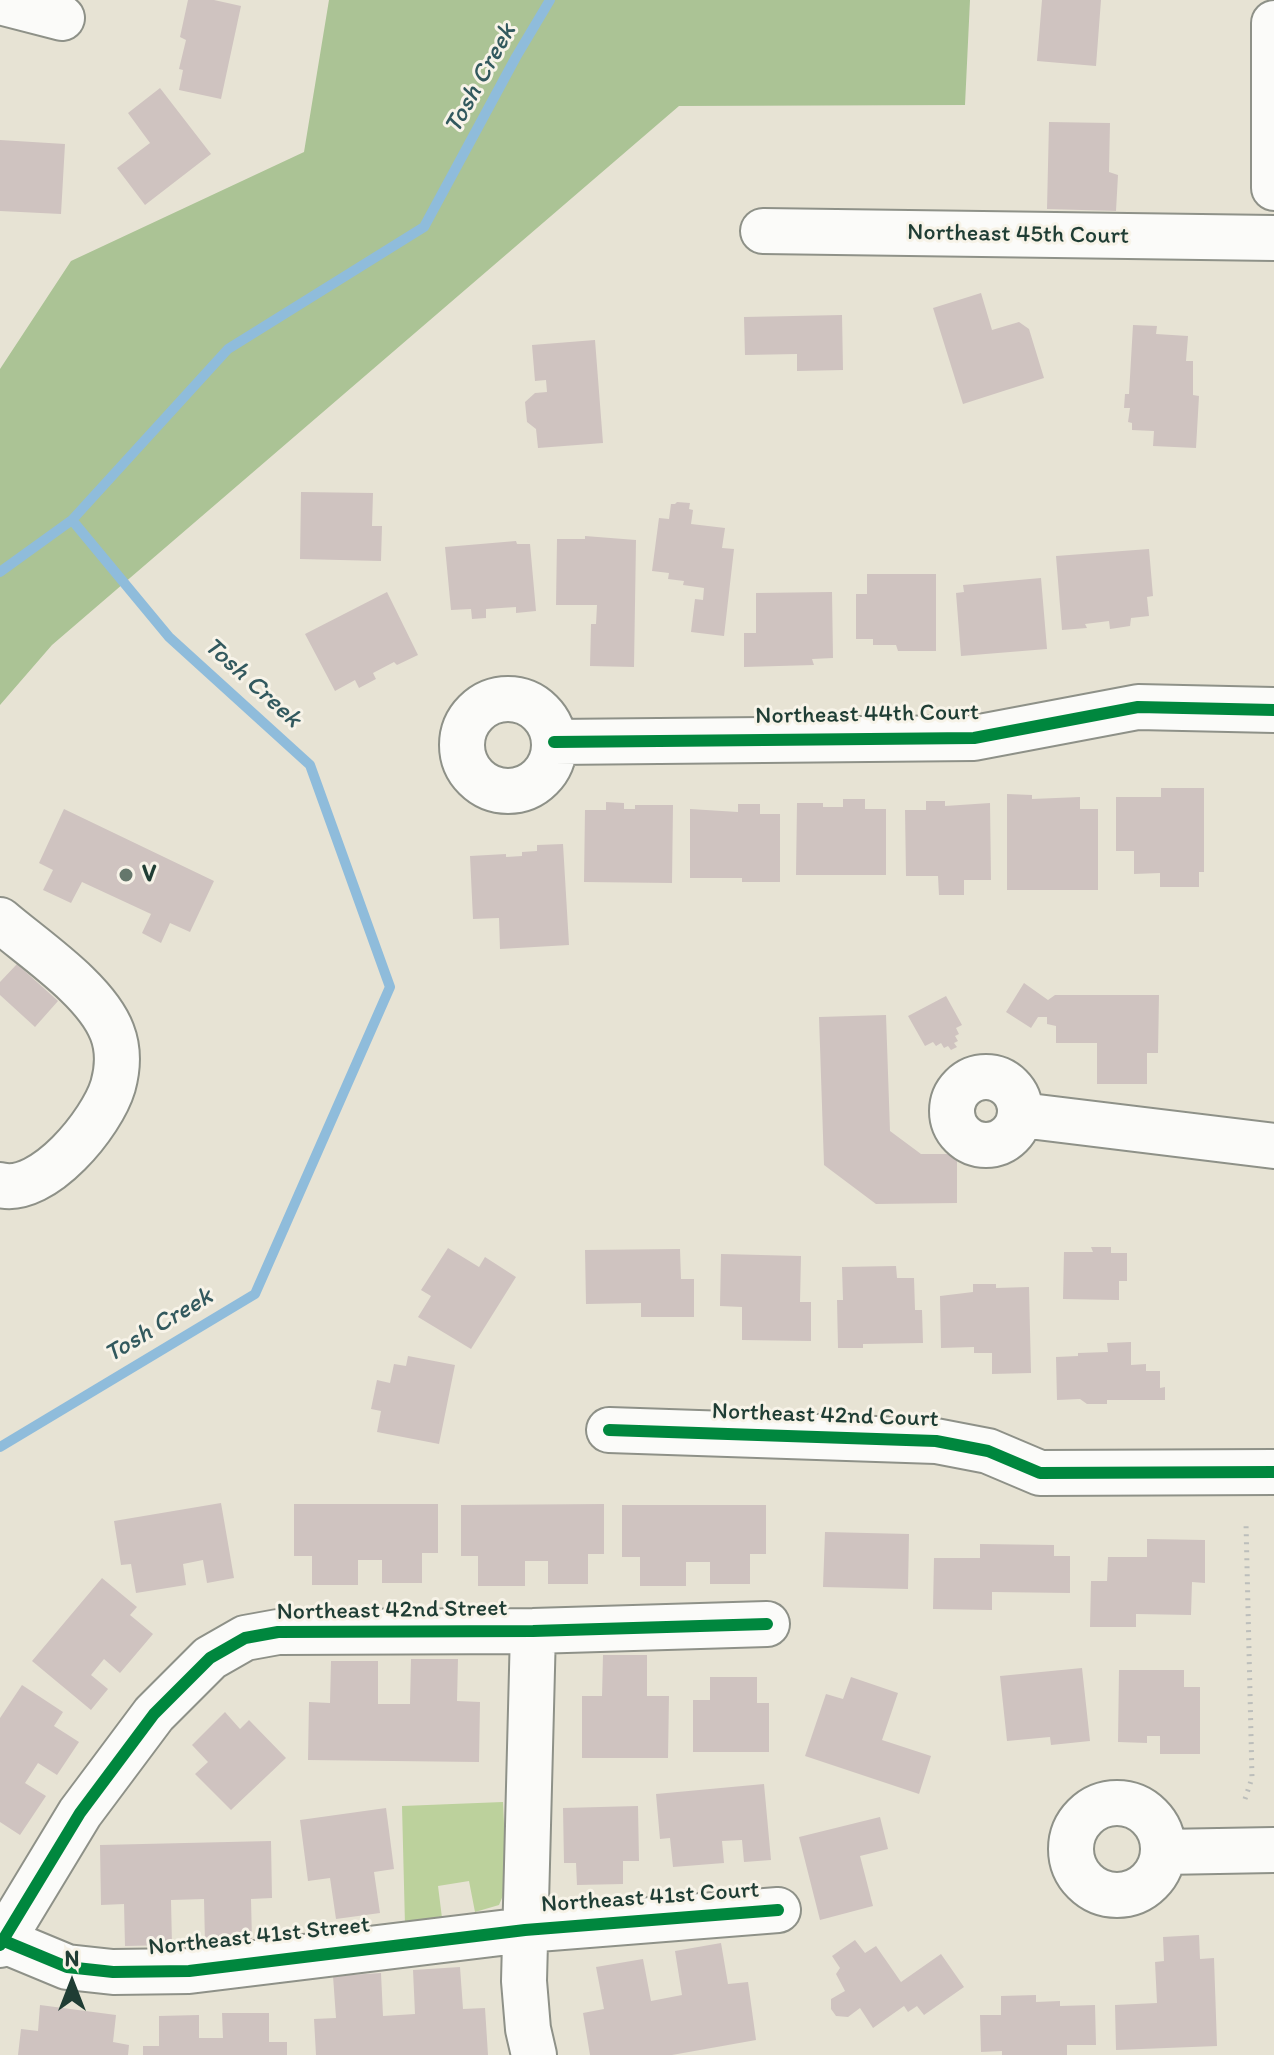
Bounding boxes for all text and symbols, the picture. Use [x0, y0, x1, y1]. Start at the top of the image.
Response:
water label: Tosh Creek [438, 19, 524, 139]
street label: Northeast 45th Court [907, 219, 1129, 251]
water label: Tosh Creek [197, 631, 307, 735]
street label: Northeast 44th Court [755, 699, 979, 731]
place label: V [142, 861, 156, 889]
marker: V [117, 866, 135, 884]
water label: Tosh Creek [99, 1282, 219, 1370]
street label: Northeast 42nd Court [711, 1398, 939, 1434]
street label: Northeast 42nd Street [276, 1595, 508, 1627]
street label: Northeast 41st Court [540, 1876, 760, 1920]
street label: Northeast 41st Street [147, 1911, 371, 1963]
north arrow [32, 1943, 112, 2023]
text: N [65, 1945, 79, 1972]

